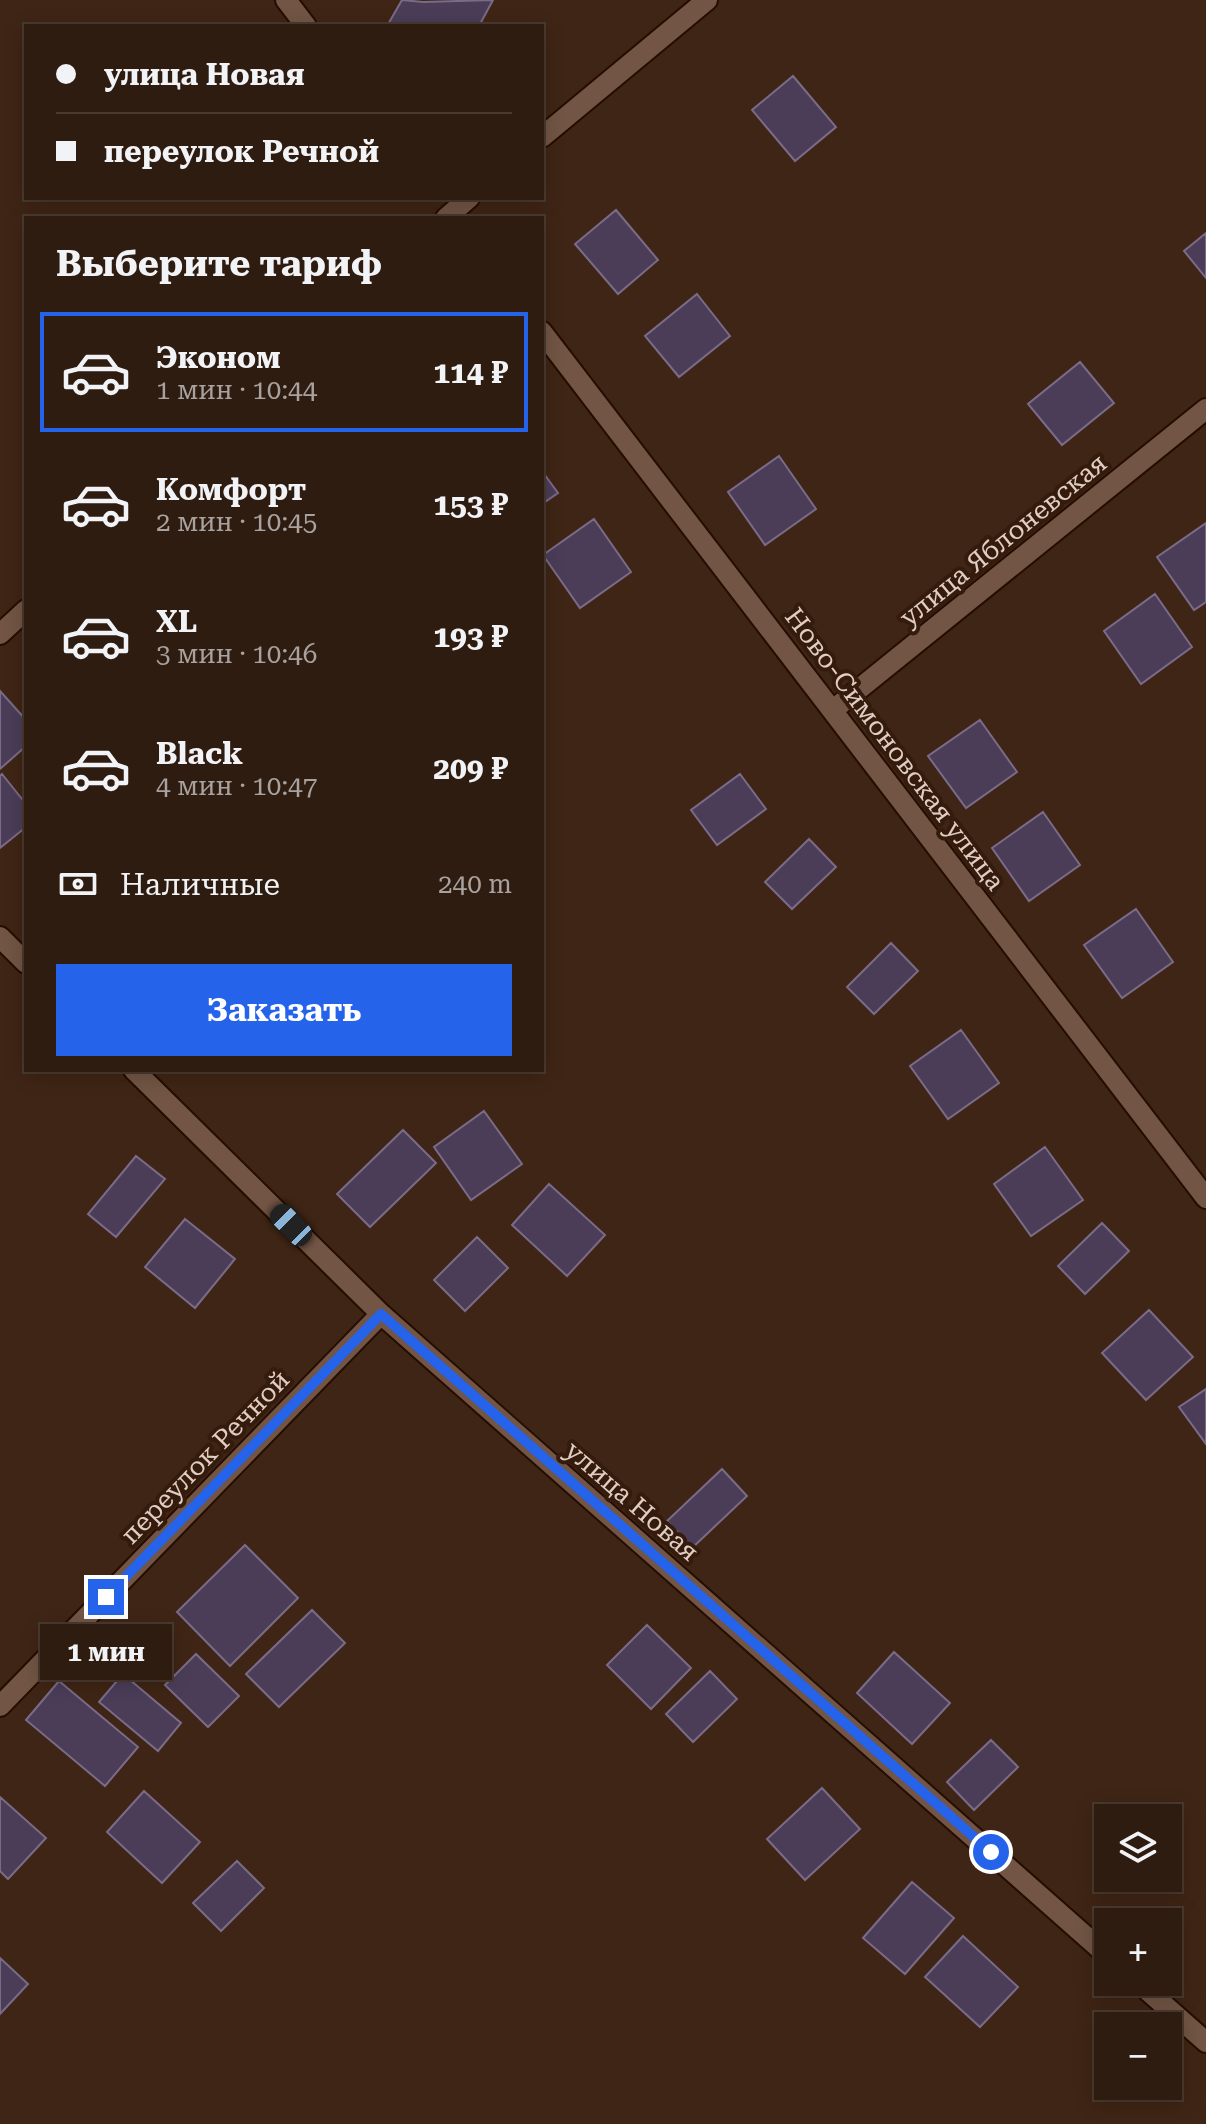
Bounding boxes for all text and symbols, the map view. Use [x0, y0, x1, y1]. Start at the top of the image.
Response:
text: улица Новая [104, 57, 305, 92]
text: переулок Речной [104, 134, 379, 169]
text: Выберите тариф [56, 243, 382, 285]
icon: car [60, 336, 132, 408]
text: Эконом [156, 340, 281, 375]
text: 114 ₽ [433, 355, 508, 390]
text: 1 мин · 10:44 [156, 375, 317, 405]
street label: улица Яблоневская [894, 448, 1112, 632]
icon: car [60, 468, 132, 540]
text: Комфорт [156, 472, 306, 507]
text: 153 ₽ [433, 487, 508, 522]
text: 2 мин · 10:45 [156, 507, 317, 537]
icon: car [60, 600, 132, 672]
street label: Ново-Симоновская улица [779, 602, 1011, 896]
text: XL [156, 604, 197, 639]
text: 193 ₽ [433, 619, 508, 654]
text: 3 мин · 10:46 [156, 639, 317, 669]
icon: car [60, 732, 132, 804]
text: Black [156, 736, 243, 771]
text: 209 ₽ [433, 751, 508, 786]
text: 4 мин · 10:47 [156, 771, 317, 801]
icon: cash [56, 862, 100, 906]
text: Наличные [120, 867, 280, 902]
text: 240 m [438, 869, 512, 899]
button: Заказать [56, 964, 512, 1056]
car [266, 1200, 316, 1250]
street label: переулок Речной [115, 1364, 295, 1550]
street label: улица Новая [559, 1435, 705, 1567]
route end [88, 1579, 124, 1615]
callout: 1 мин [40, 1625, 172, 1681]
text: 1 мин [67, 1637, 145, 1667]
map controls [1094, 1804, 1182, 2100]
button: layers [1094, 1804, 1182, 1892]
route start [973, 1834, 1009, 1870]
button: + [1094, 1908, 1182, 1996]
button: − [1094, 2012, 1182, 2100]

